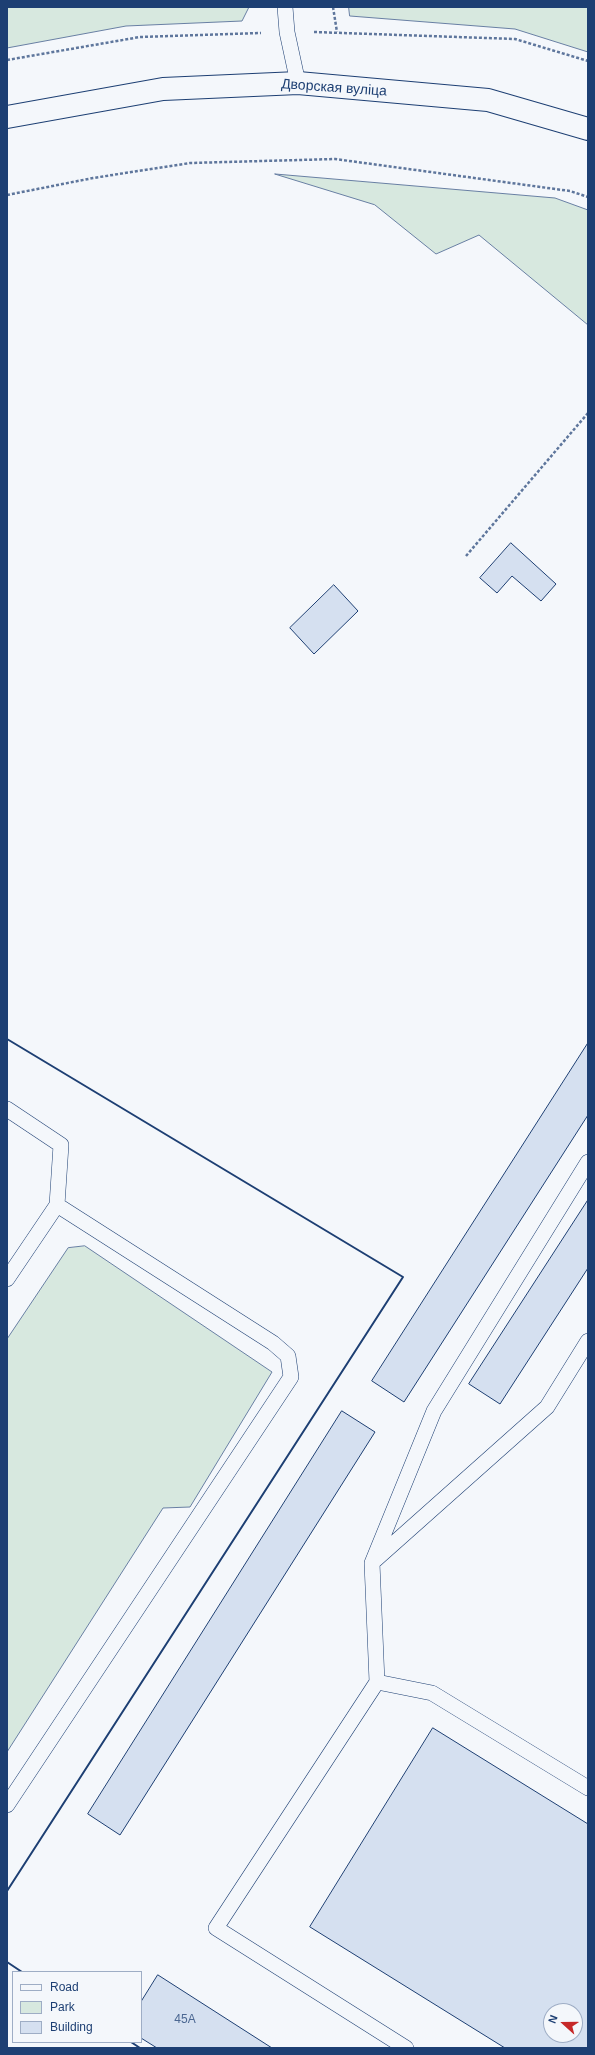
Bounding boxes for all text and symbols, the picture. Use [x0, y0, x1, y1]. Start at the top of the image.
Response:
street label: Дворская вуліца [281, 76, 387, 100]
legend [12, 1971, 142, 2043]
text: Road [50, 1980, 79, 1994]
text: Park [50, 2000, 75, 2014]
north arrow [543, 2003, 583, 2043]
house number: 45А [174, 2013, 196, 2027]
text: N [546, 2013, 560, 2025]
text: Building [50, 2020, 93, 2034]

